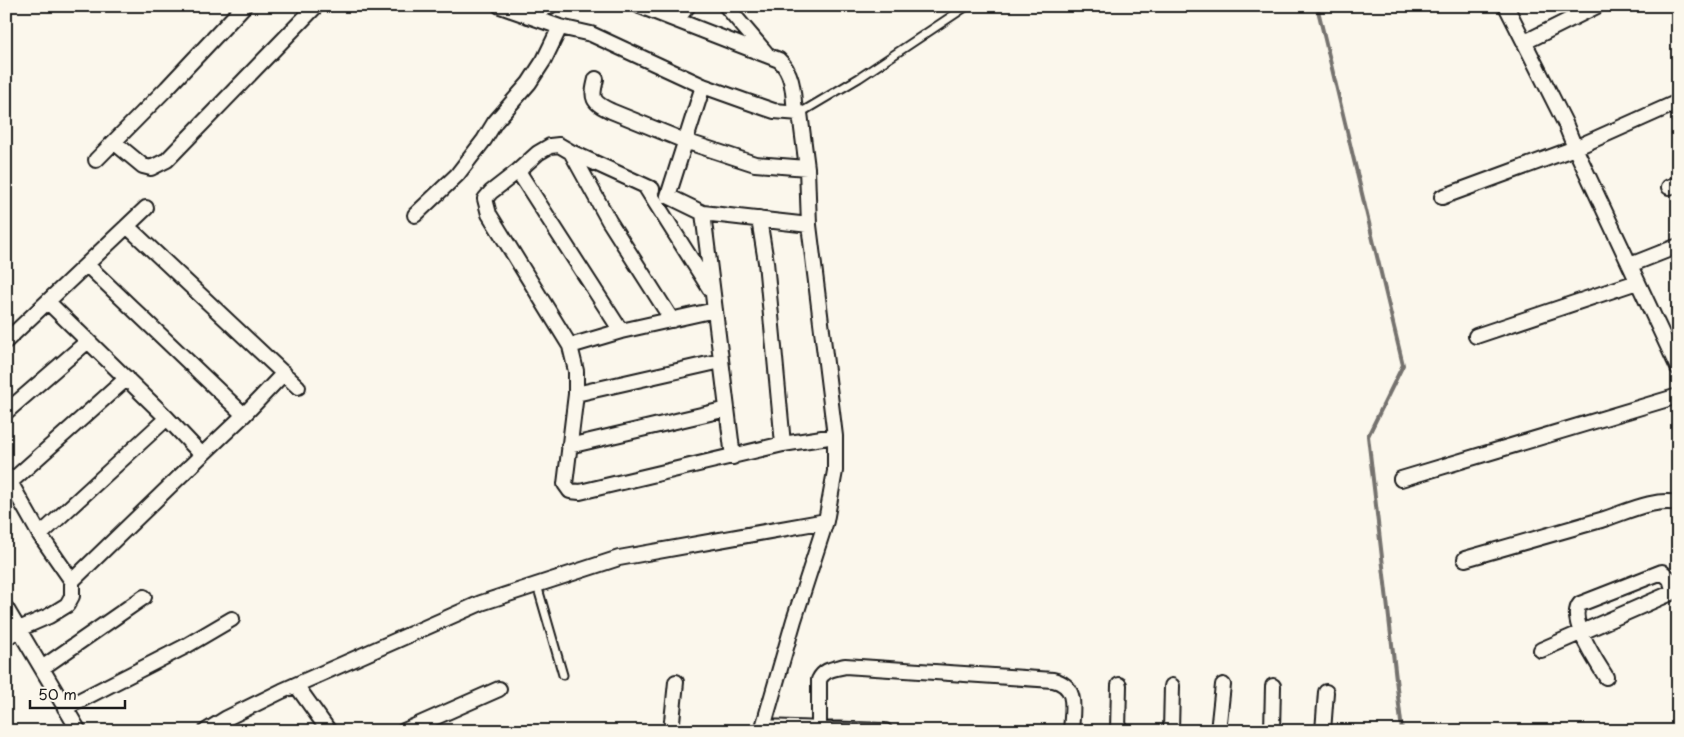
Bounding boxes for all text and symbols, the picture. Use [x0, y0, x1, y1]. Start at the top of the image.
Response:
scale bar [30, 677, 125, 709]
text: 50 m [38, 682, 77, 705]

